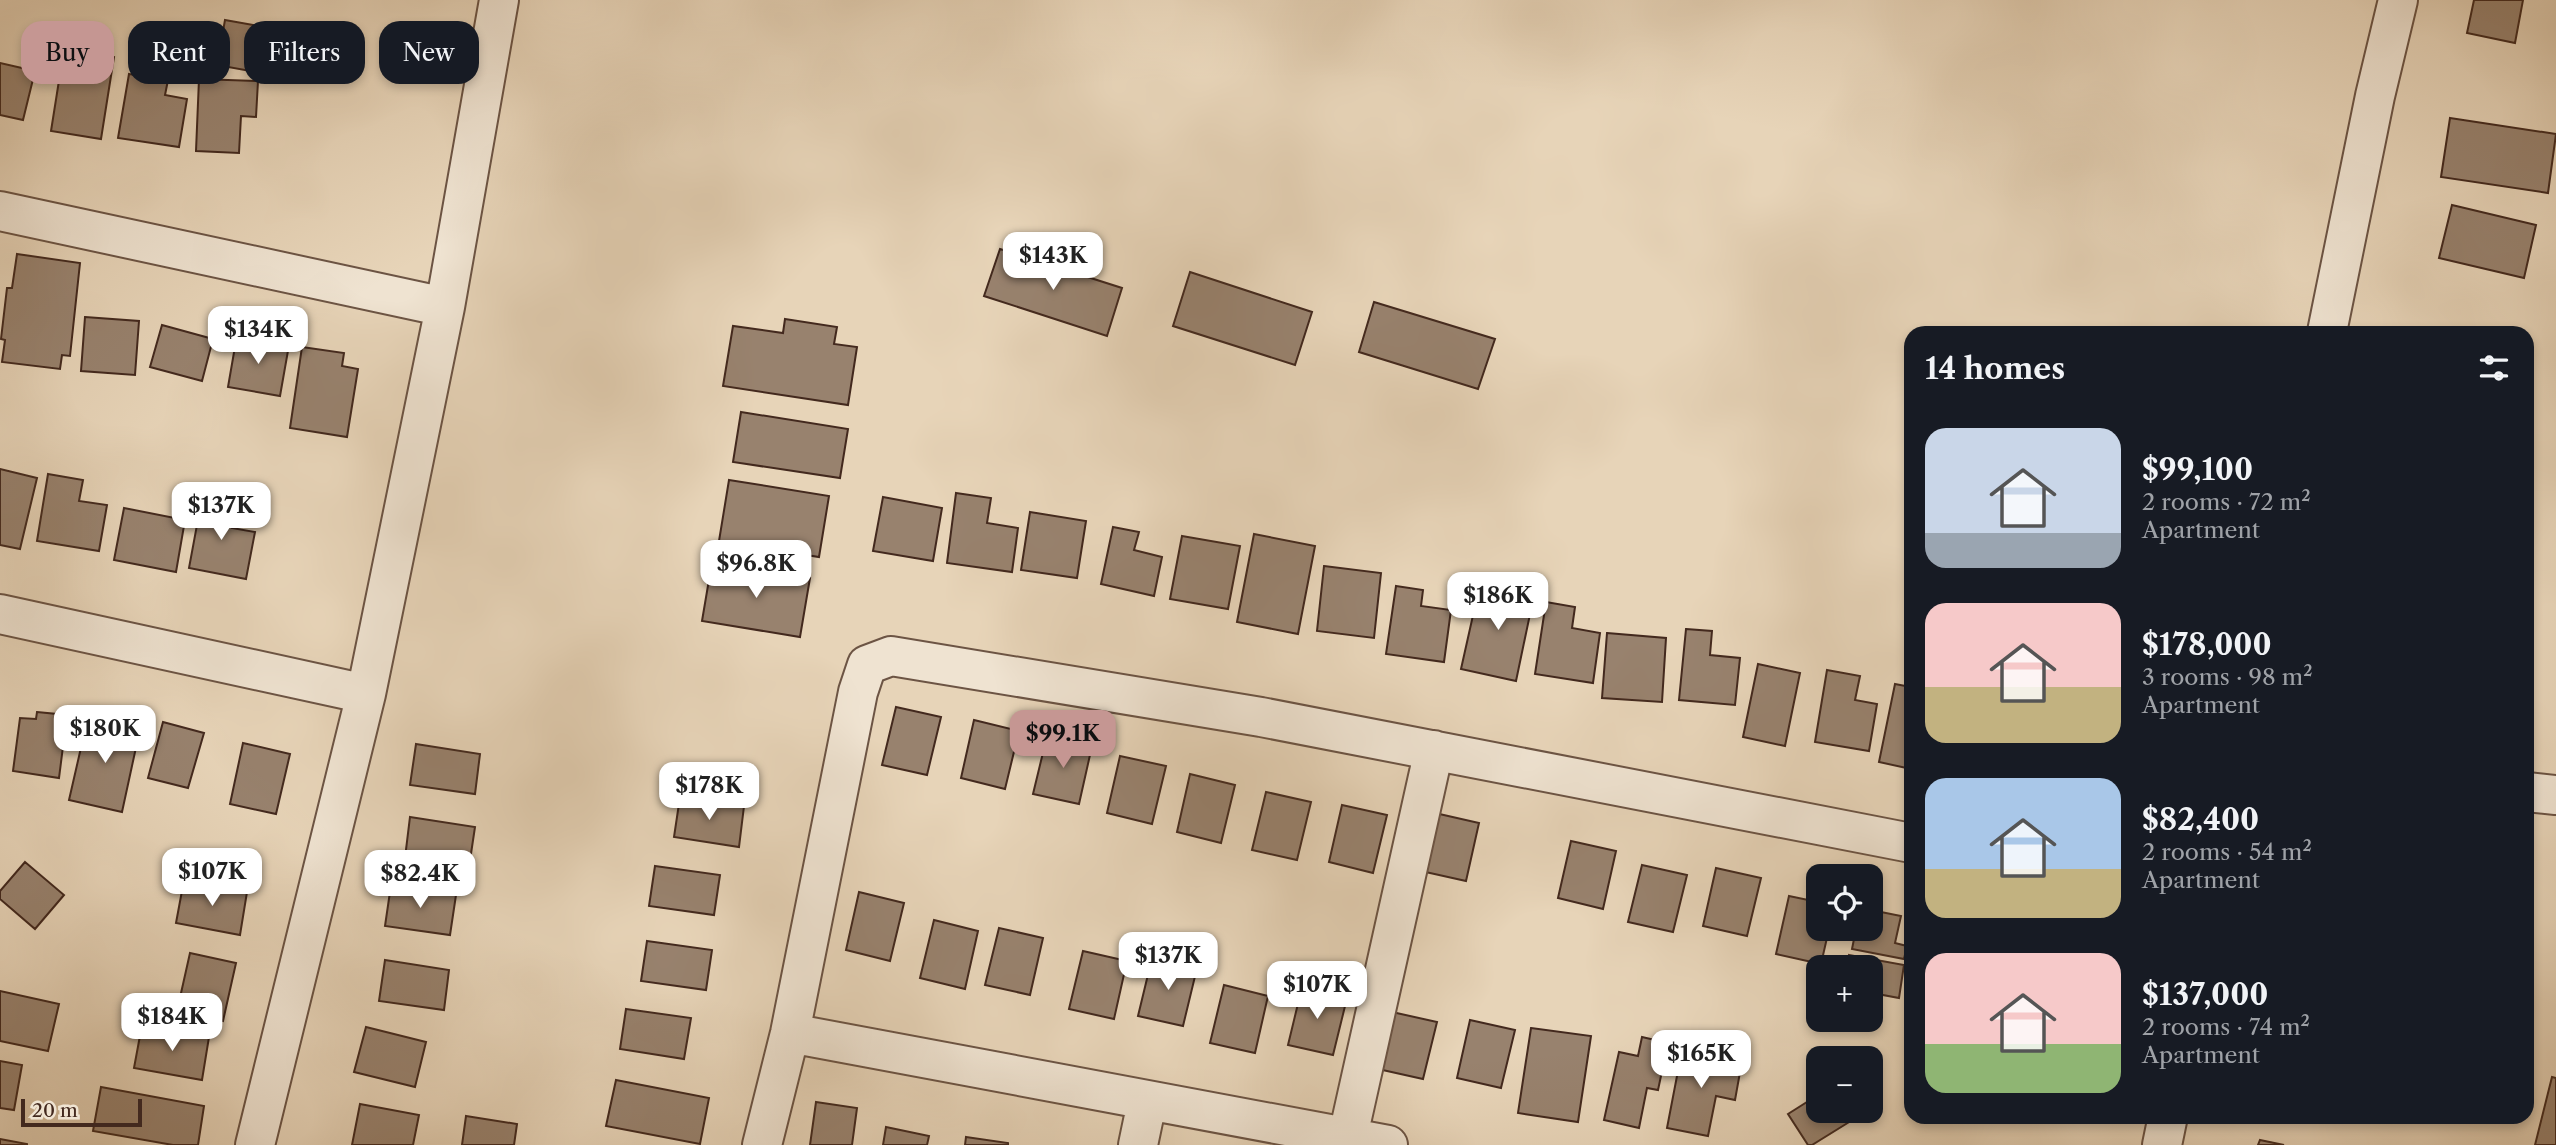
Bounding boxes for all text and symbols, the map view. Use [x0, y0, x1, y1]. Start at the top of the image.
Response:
chip: Buy [21, 21, 114, 84]
chip: Rent [128, 21, 230, 84]
chip: Filters [244, 21, 365, 84]
chip: New [379, 21, 479, 84]
pin: $143K [1004, 232, 1102, 292]
text: $143K [1019, 241, 1087, 269]
pin: $134K [209, 306, 307, 366]
text: $134K [224, 315, 292, 343]
icon: filters [2475, 349, 2513, 387]
text: 14 homes [1925, 350, 2065, 387]
text: $99,100 [2142, 451, 2253, 488]
icon: home [1981, 456, 2065, 540]
pin: $137K [172, 482, 270, 542]
text: 2 rooms · 72 m² [2142, 488, 2311, 516]
text: $137K [188, 491, 254, 519]
text: Apartment [2142, 516, 2260, 544]
pin: $96.8K [699, 540, 813, 600]
text: $96.8K [716, 549, 796, 577]
pin: $186K [1449, 572, 1547, 632]
text: $186K [1463, 581, 1533, 609]
text: $178,000 [2142, 626, 2272, 663]
icon: home [1981, 631, 2065, 715]
text: 3 rooms · 98 m² [2142, 663, 2313, 691]
text: Apartment [2142, 691, 2260, 719]
pin: $180K [56, 706, 154, 765]
pin: $99.1K [1006, 710, 1120, 770]
text: $180K [70, 714, 140, 742]
text: $99.1K [1026, 719, 1100, 747]
pin: $178K [660, 762, 758, 822]
text: $178K [675, 771, 743, 799]
text: $82,400 [2142, 801, 2259, 838]
icon: home [1981, 806, 2065, 890]
text: 2 rooms · 54 m² [2142, 838, 2312, 866]
pin: $107K [163, 848, 261, 908]
pin: $82.4K [363, 850, 477, 910]
text: $107K [178, 857, 246, 885]
text: $82.4K [381, 859, 459, 887]
map controls [1806, 864, 1883, 1123]
button: locate [1806, 864, 1883, 941]
text: Apartment [2142, 866, 2260, 894]
pin: $137K [1119, 932, 1217, 992]
text: $137K [1135, 941, 1201, 969]
button: + [1806, 955, 1883, 1032]
pin: $107K [1268, 962, 1366, 1021]
text: $107K [1283, 970, 1351, 998]
text: $137,000 [2142, 976, 2268, 1013]
icon: home [1981, 981, 2065, 1065]
pin: $184K [123, 993, 221, 1053]
text: $184K [137, 1002, 207, 1030]
text: 2 rooms · 74 m² [2142, 1013, 2310, 1041]
pin: $165K [1652, 1030, 1750, 1090]
text: $165K [1667, 1039, 1735, 1067]
text: Apartment [2142, 1041, 2260, 1069]
button: − [1806, 1046, 1883, 1123]
scale bar [21, 1096, 142, 1128]
text: 20 m [32, 1099, 78, 1122]

